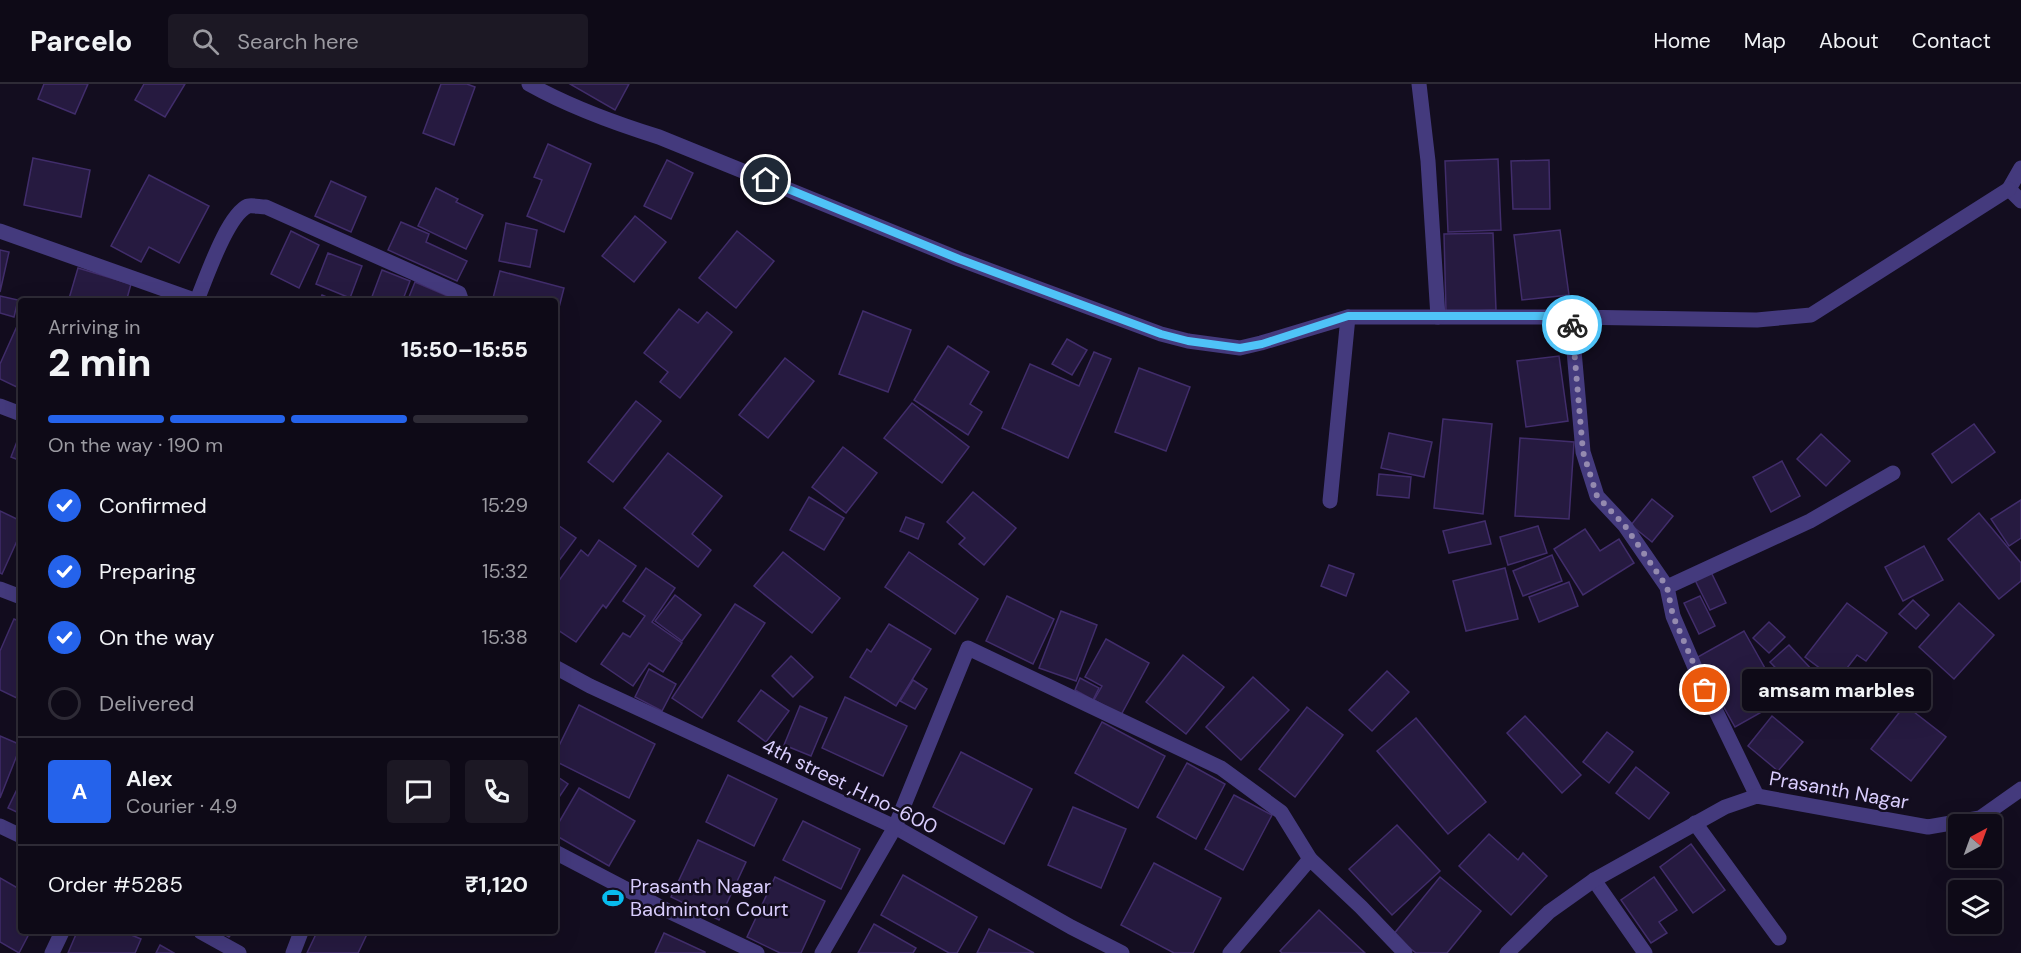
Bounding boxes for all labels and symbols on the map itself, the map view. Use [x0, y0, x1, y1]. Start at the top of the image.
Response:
pin [740, 154, 791, 205]
courier [1542, 295, 1602, 355]
pin [1679, 664, 1730, 715]
callout: amsam marbles [1741, 669, 1930, 711]
street label: 4th street ,H.no-600 [758, 732, 942, 840]
street label: Prasanth Nagar [1767, 765, 1911, 815]
north arrow [1948, 814, 2002, 868]
place label: Prasanth Nagar Badminton Court [630, 873, 789, 922]
sports icon: Prasanth Nagar Badminton Court [601, 886, 625, 910]

